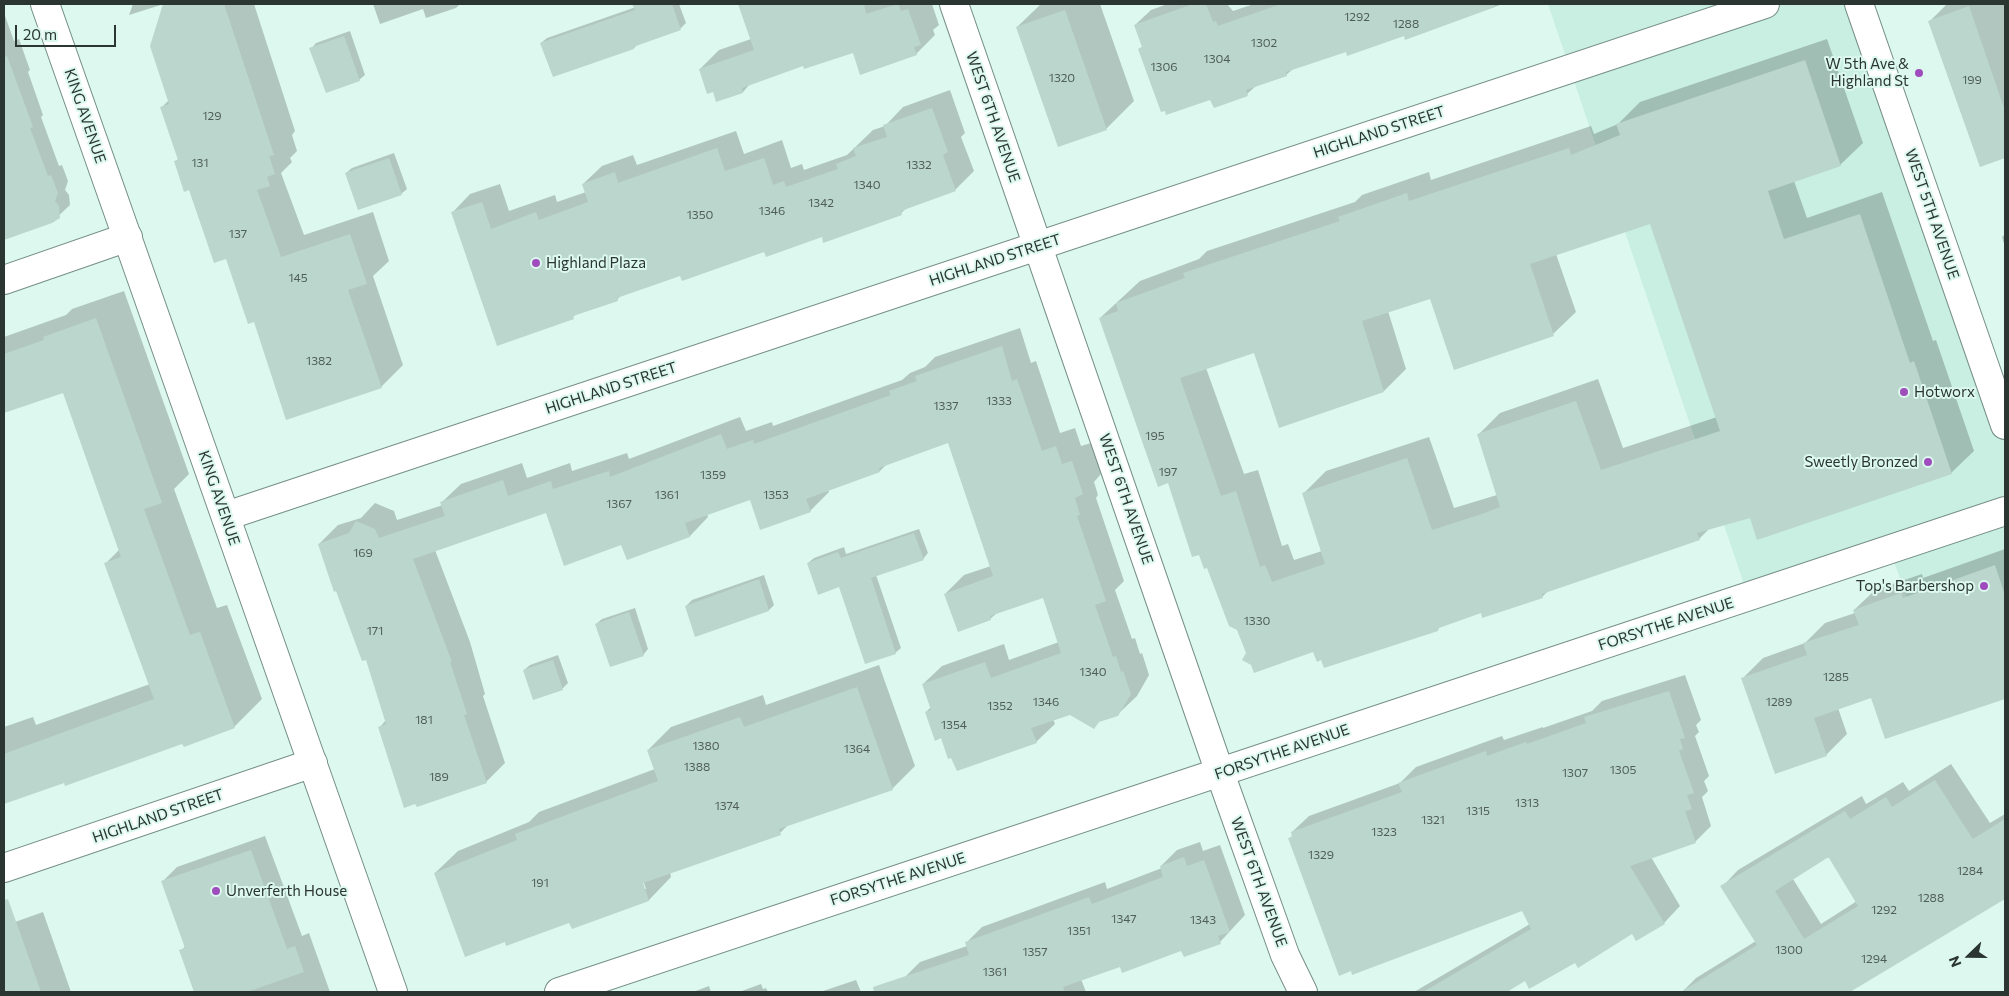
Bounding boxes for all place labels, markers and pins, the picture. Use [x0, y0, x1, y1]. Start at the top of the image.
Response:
place label: W 5th Ave & Highland St [1826, 55, 1909, 90]
marker: W 5th Ave & Highland St [1913, 67, 1925, 79]
place label: Highland Plaza [546, 254, 646, 272]
marker: Highland Plaza [530, 257, 542, 269]
place label: Hotworx [1914, 383, 1975, 401]
marker: Hotworx [1898, 386, 1910, 398]
place label: Sweetly Bronzed [1805, 453, 1918, 471]
marker: Sweetly Bronzed [1922, 456, 1934, 468]
place label: Top's Barbershop [1856, 577, 1974, 595]
marker: Top's Barbershop [1978, 580, 1990, 592]
place label: Unverferth House [226, 882, 347, 900]
marker: Unverferth House [210, 885, 222, 897]

